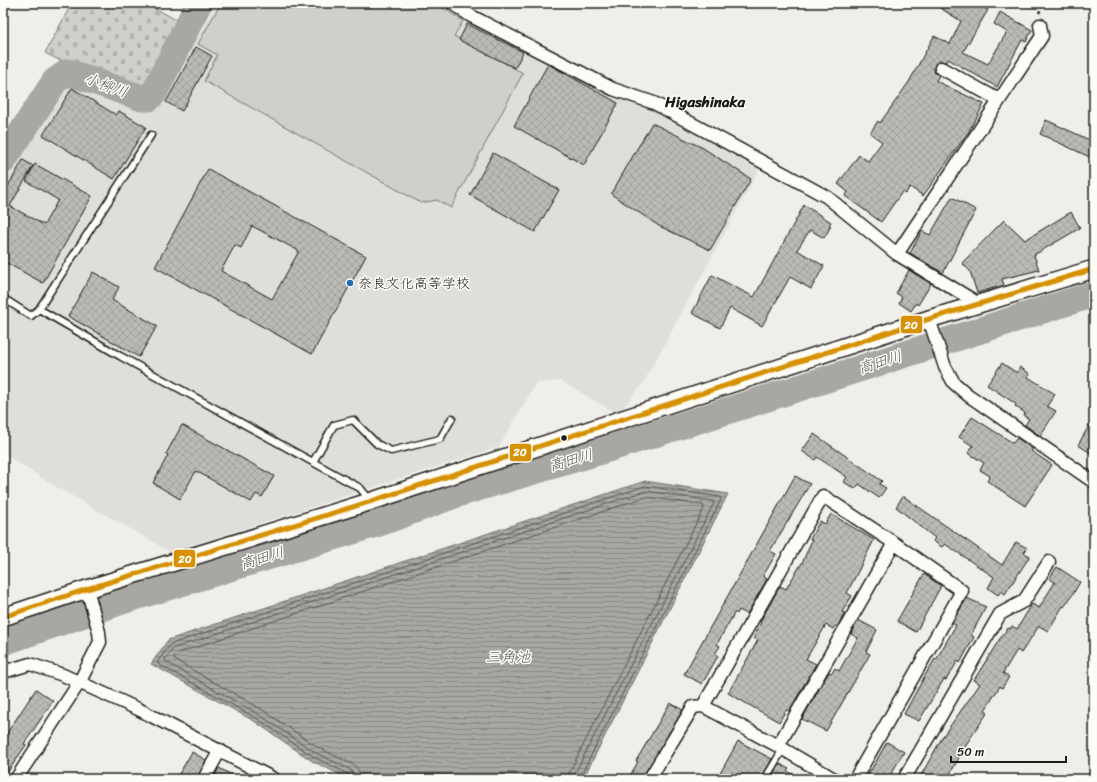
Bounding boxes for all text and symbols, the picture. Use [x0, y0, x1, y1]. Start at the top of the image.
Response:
water label: 小柳川 [80, 65, 132, 105]
district label: Higashinaka [664, 89, 745, 115]
place label: 奈良文化高等学校 [358, 271, 470, 296]
marker: 奈良文化高等学校 [345, 278, 355, 288]
line badge: 20 [900, 315, 923, 334]
text: 20 [903, 316, 918, 335]
water label: 高田川 [855, 343, 905, 381]
unlabelled marker [559, 433, 569, 443]
water label: 高田川 [546, 441, 596, 479]
line badge: 20 [509, 443, 532, 462]
text: 20 [512, 443, 527, 462]
water label: 高田川 [237, 539, 287, 577]
line badge: 20 [173, 549, 196, 568]
text: 20 [177, 550, 192, 569]
water label: 三角池 [485, 644, 531, 670]
scale bar [951, 738, 1066, 764]
text: 50 m [957, 741, 984, 763]

